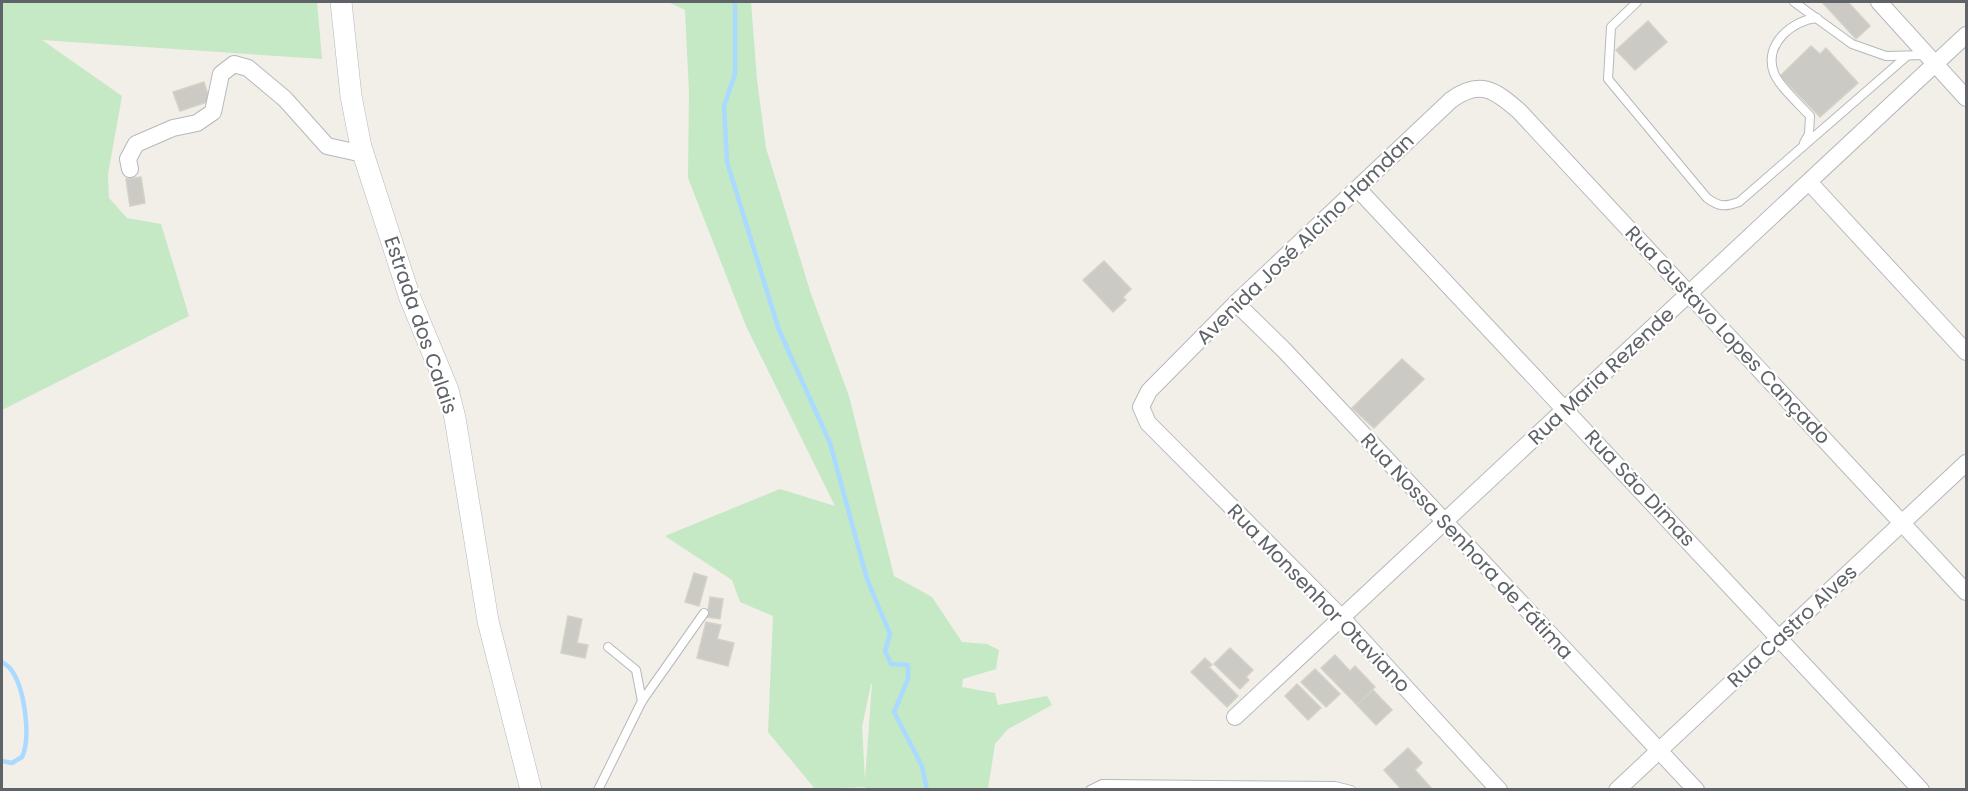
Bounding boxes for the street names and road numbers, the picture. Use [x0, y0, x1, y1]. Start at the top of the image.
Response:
street label: Avenida José Alcino Hamdan [1190, 127, 1420, 351]
street label: Rua Gustavo Lopes Cançado [1619, 220, 1837, 450]
street label: Estrada dos Calais [377, 232, 465, 418]
street label: Rua Maria Rezende [1522, 301, 1680, 451]
street label: Rua São Dimas [1578, 423, 1702, 553]
street label: Rua Nossa Senhora de Fátima [1354, 427, 1580, 665]
street label: Rua Monsenhor Otaviano [1221, 497, 1417, 699]
street label: Rua Castro Alves [1721, 558, 1863, 694]

